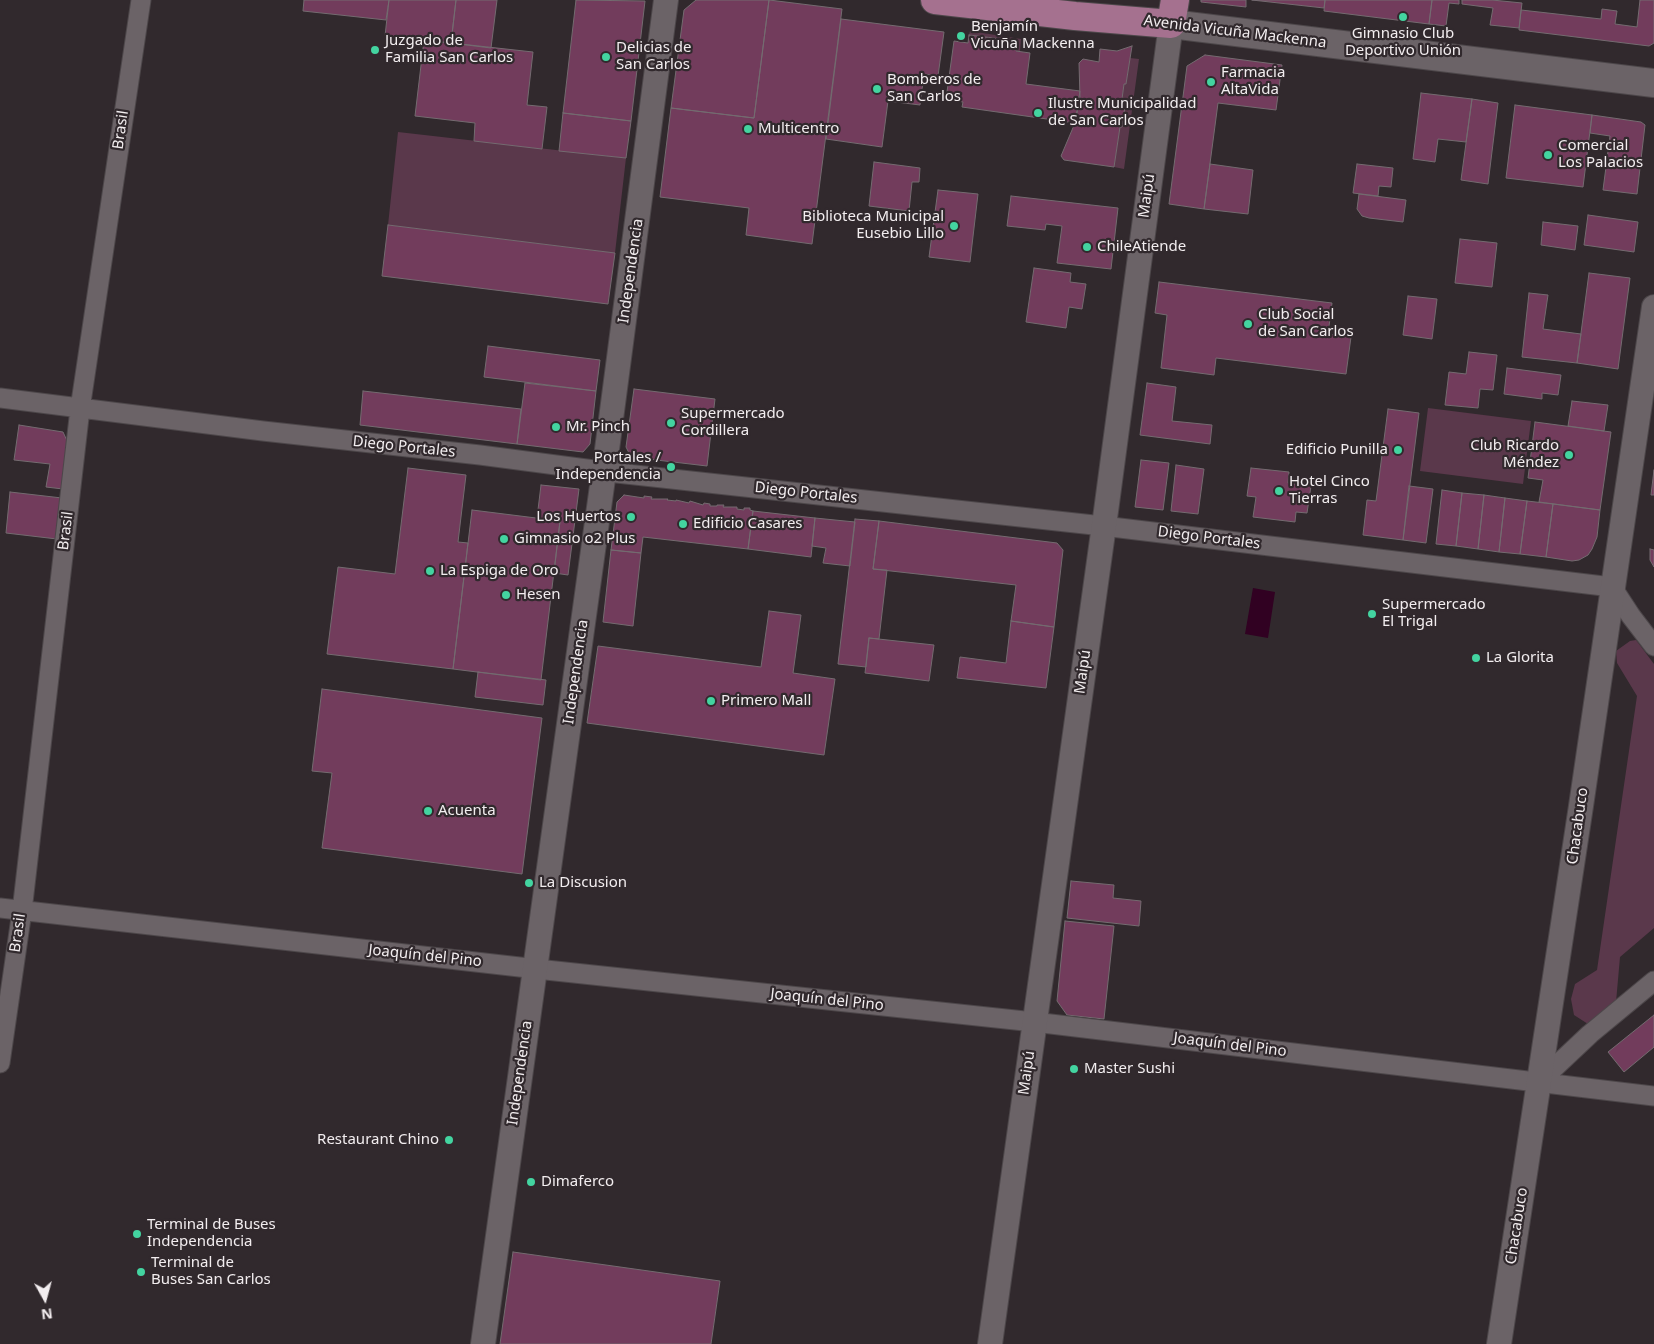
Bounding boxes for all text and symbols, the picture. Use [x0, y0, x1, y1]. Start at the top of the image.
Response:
marker: Gimnasio Club Deportivo Unión [1397, 11, 1409, 23]
street label: Avenida Vicuña Mackenna [1143, 12, 1327, 52]
place label: Benjamín Vicuña Mackenna [971, 18, 1095, 53]
place label: Gimnasio Club Deportivo Unión [1345, 25, 1461, 60]
marker: Benjamín Vicuña Mackenna [955, 30, 967, 42]
place label: Juzgado de Familia San Carlos [385, 32, 513, 67]
place label: Delicias de San Carlos [616, 39, 691, 74]
marker: Juzgado de Familia San Carlos [369, 44, 381, 56]
marker: Delicias de San Carlos [600, 51, 612, 63]
place label: Farmacia AltaVida [1221, 64, 1285, 99]
place label: Bomberos de San Carlos [887, 71, 981, 106]
marker: Farmacia AltaVida [1205, 76, 1217, 88]
marker: Bomberos de San Carlos [871, 83, 883, 95]
place label: Ilustre Municipalidad de San Carlos [1048, 95, 1196, 130]
marker: Ilustre Municipalidad de San Carlos [1032, 107, 1044, 119]
street label: Brasil [109, 109, 133, 151]
place label: Multicentro [758, 120, 839, 138]
marker: Multicentro [742, 123, 754, 135]
place label: Comercial Los Palacios [1558, 137, 1643, 172]
marker: Comercial Los Palacios [1542, 149, 1554, 161]
street label: Maipú [1135, 173, 1159, 219]
place label: Biblioteca Municipal Eusebio Lillo [802, 208, 944, 243]
street label: Independencia [615, 218, 647, 324]
marker: Biblioteca Municipal Eusebio Lillo [948, 220, 960, 232]
place label: ChileAtiende [1097, 238, 1186, 256]
marker: ChileAtiende [1081, 241, 1093, 253]
place label: Club Social de San Carlos [1258, 306, 1354, 341]
marker: Club Social de San Carlos [1242, 318, 1254, 330]
place label: Supermercado Cordillera [681, 405, 785, 440]
marker: Supermercado Cordillera [665, 417, 677, 429]
place label: Mr. Pinch [566, 418, 630, 436]
marker: Mr. Pinch [550, 421, 562, 433]
street label: Diego Portales [352, 433, 456, 461]
place label: Club Ricardo Méndez [1470, 437, 1559, 472]
place label: Edificio Punilla [1286, 441, 1388, 459]
marker: Edificio Punilla [1392, 444, 1404, 456]
place label: Portales / Independencia [556, 449, 661, 484]
marker: Club Ricardo Méndez [1563, 449, 1575, 461]
marker: Portales / Independencia [665, 461, 677, 473]
place label: Hotel Cinco Tierras [1289, 473, 1370, 508]
street label: Diego Portales [754, 479, 858, 507]
marker: Hotel Cinco Tierras [1273, 485, 1285, 497]
place label: Los Huertos [536, 508, 621, 526]
street label: Brasil [55, 511, 77, 551]
marker: Los Huertos [625, 511, 637, 523]
place label: Edificio Casares [693, 515, 803, 533]
marker: Edificio Casares [677, 518, 689, 530]
street label: Diego Portales [1157, 523, 1261, 553]
place label: Gimnasio o2 Plus [514, 530, 635, 548]
marker: Gimnasio o2 Plus [498, 533, 510, 545]
place label: La Espiga de Oro [440, 562, 559, 580]
marker: La Espiga de Oro [424, 565, 436, 577]
place label: Hesen [516, 586, 560, 604]
marker: Hesen [500, 589, 512, 601]
place label: Supermercado El Trigal [1382, 596, 1486, 631]
marker: Supermercado El Trigal [1366, 608, 1378, 620]
street label: Independencia [560, 619, 592, 725]
street label: Maipú [1071, 649, 1095, 695]
place label: La Glorita [1486, 649, 1554, 667]
marker: La Glorita [1470, 652, 1482, 664]
place label: Primero Mall [721, 692, 811, 710]
marker: Primero Mall [705, 695, 717, 707]
street label: Chacabuco [1564, 786, 1592, 866]
place label: Acuenta [438, 802, 496, 820]
marker: Acuenta [422, 805, 434, 817]
place label: La Discusion [539, 874, 627, 892]
marker: La Discusion [523, 877, 535, 889]
street label: Brasil [6, 912, 30, 954]
street label: Joaquín del Pino [367, 941, 483, 971]
street label: Joaquín del Pino [769, 985, 885, 1015]
street label: Independencia [504, 1020, 536, 1126]
street label: Joaquín del Pino [1172, 1029, 1288, 1061]
street label: Maipú [1015, 1050, 1039, 1096]
place label: Master Sushi [1084, 1060, 1175, 1078]
marker: Master Sushi [1068, 1063, 1080, 1075]
place label: Restaurant Chino [317, 1131, 439, 1149]
marker: Restaurant Chino [443, 1134, 455, 1146]
place label: Dimaferco [541, 1173, 614, 1191]
marker: Dimaferco [525, 1176, 537, 1188]
street label: Chacabuco [1502, 1186, 1532, 1266]
place label: Terminal de Buses Independencia [147, 1216, 276, 1251]
marker: Terminal de Buses Independencia [131, 1228, 143, 1240]
place label: Terminal de Buses San Carlos [151, 1254, 271, 1289]
marker: Terminal de Buses San Carlos [135, 1266, 147, 1278]
north arrow [20, 1274, 70, 1324]
text: N [40, 1304, 54, 1325]

